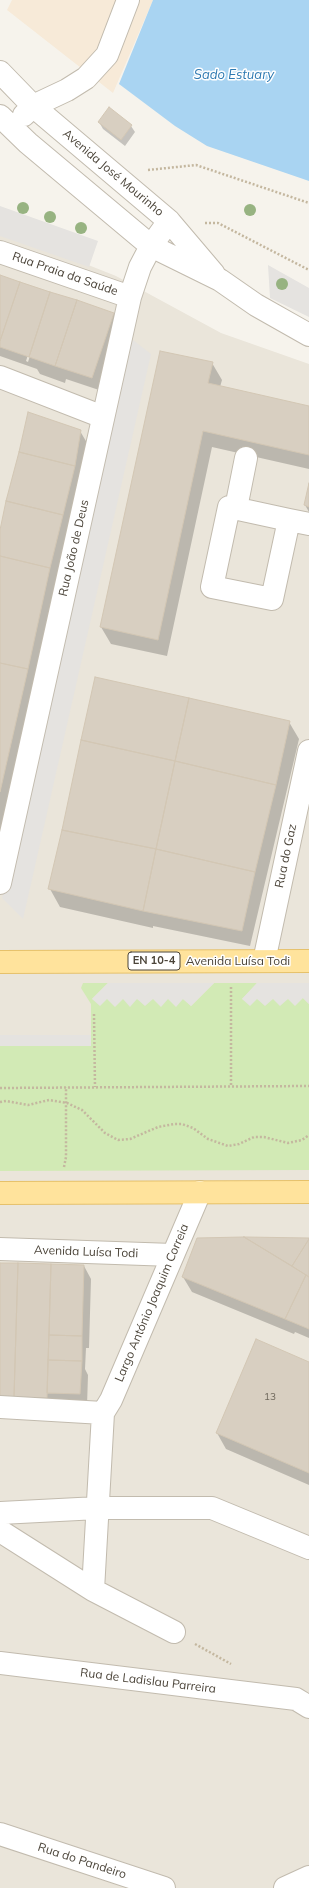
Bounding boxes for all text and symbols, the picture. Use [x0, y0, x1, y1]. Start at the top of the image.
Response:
water label: Sado Estuary [194, 67, 274, 83]
street label: Avenida José Mourinho [60, 127, 166, 219]
street label: Rua Praia da Saúde [10, 249, 120, 299]
street label: Rua João de Deus [56, 498, 92, 598]
street label: Rua do Gaz [272, 823, 300, 889]
road number: EN 10-4 [128, 952, 180, 970]
street label: Avenida Luísa Todi [186, 954, 290, 968]
street label: Largo António Joaquim Correia [112, 1222, 192, 1384]
street label: Avenida Luísa Todi [34, 1243, 138, 1261]
house number: 13 [264, 1391, 276, 1403]
street label: Rua de Ladislau Parreira [79, 1666, 217, 1696]
street label: Rua do Pandeiro [36, 1840, 128, 1882]

